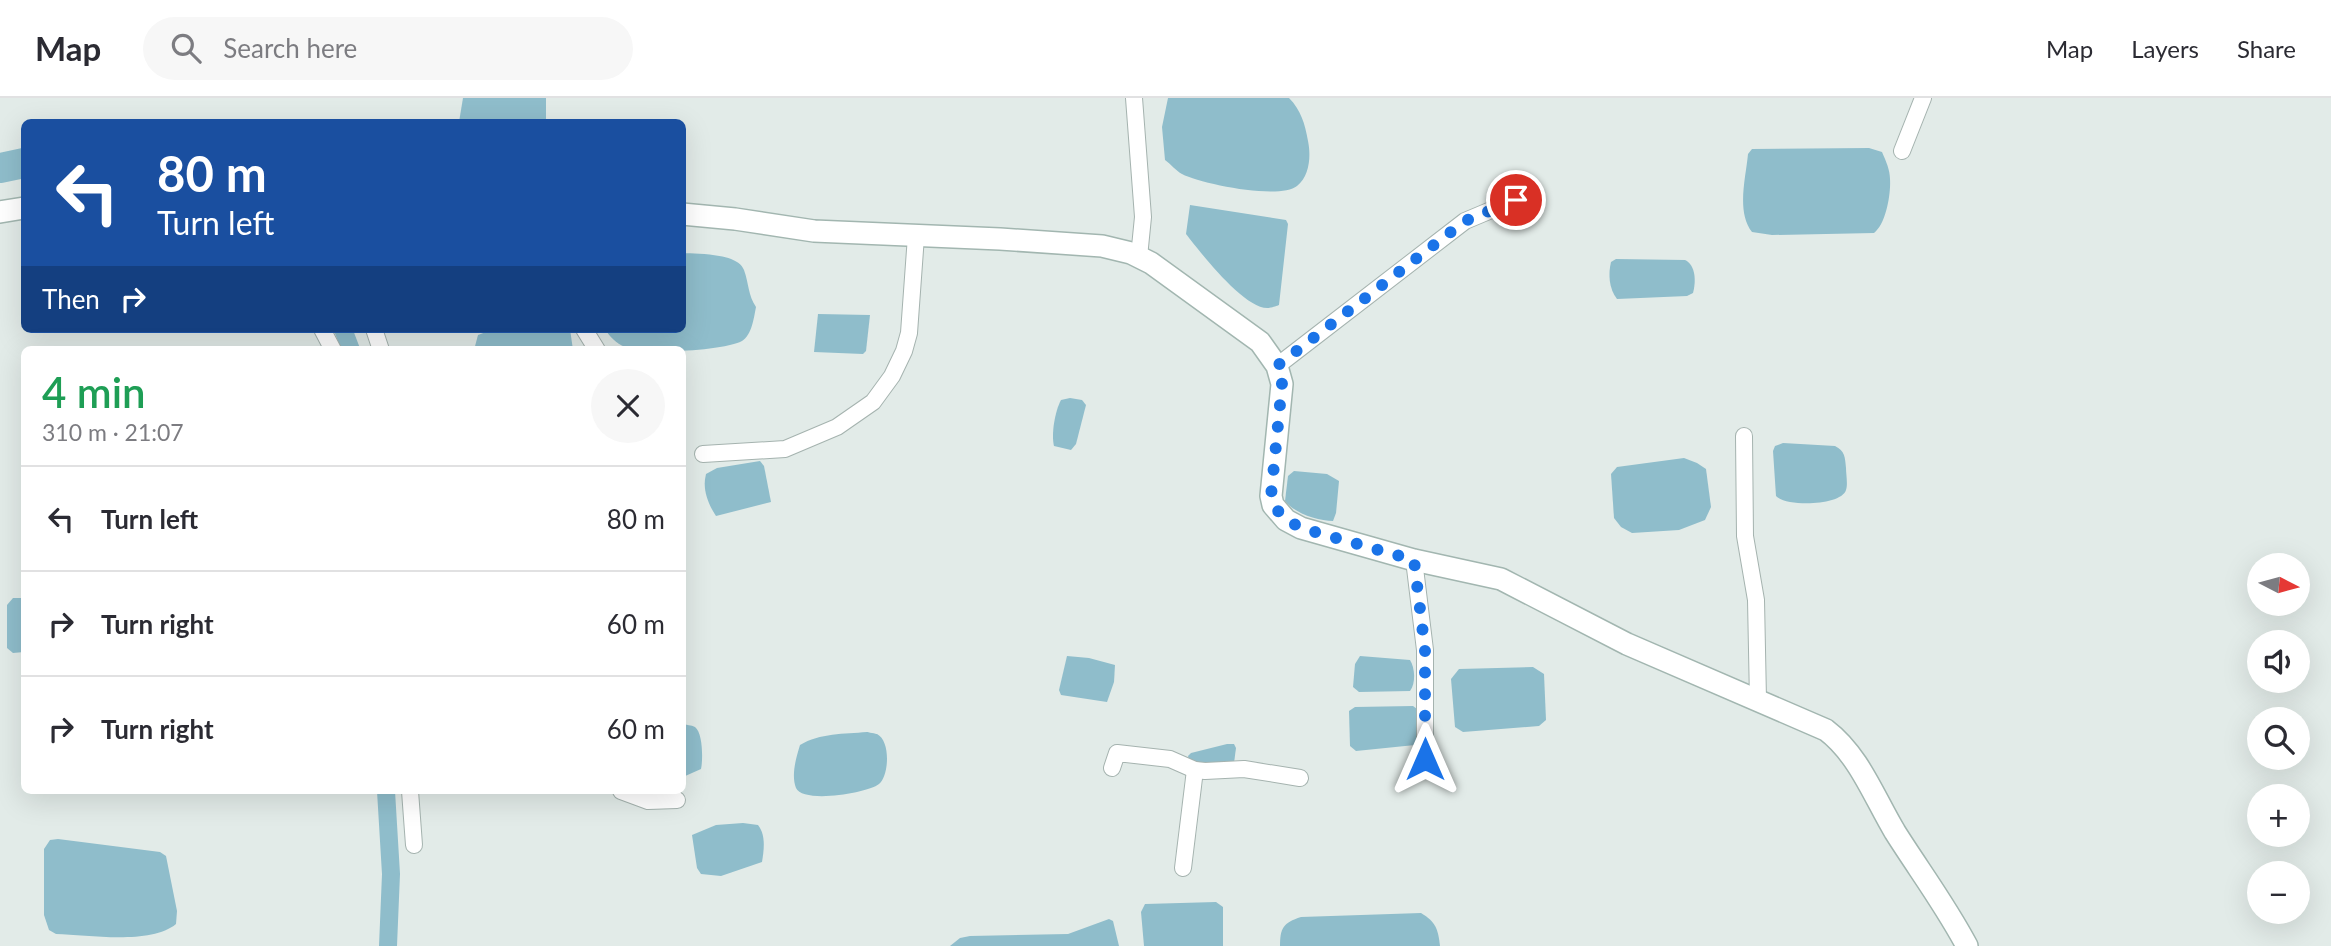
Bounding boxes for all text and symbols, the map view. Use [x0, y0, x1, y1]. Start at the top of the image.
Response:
search box [143, 17, 633, 80]
text: Map [35, 28, 101, 68]
icon: search [167, 29, 205, 67]
text: Search here [223, 32, 357, 64]
text: Map [2046, 34, 2093, 63]
text: Layers [2131, 34, 2199, 63]
text: Share [2237, 34, 2296, 63]
text: 80 m [157, 144, 267, 202]
icon: left [42, 147, 133, 238]
pin [1486, 170, 1546, 230]
icon: arrive [1497, 181, 1535, 219]
text: Turn left [157, 203, 274, 242]
icon: right [114, 280, 152, 318]
text: Then [42, 283, 100, 315]
text: 4 min [42, 367, 146, 417]
button: close [591, 369, 665, 443]
text: 310 m · 21:07 [42, 418, 184, 446]
icon: left [42, 500, 80, 538]
text: Turn left [101, 503, 198, 535]
text: 80 m [607, 503, 665, 535]
north arrow [2247, 553, 2310, 616]
map controls [2247, 553, 2310, 924]
icon: right [42, 605, 80, 643]
text: Turn right [101, 608, 214, 640]
text: 60 m [607, 608, 665, 640]
button: sound [2247, 630, 2310, 693]
button: search [2247, 707, 2310, 770]
icon: right [42, 710, 80, 748]
text: Turn right [101, 713, 214, 745]
text: 60 m [607, 713, 665, 745]
position arrow [1388, 722, 1462, 796]
button: + [2247, 784, 2310, 847]
button: − [2247, 861, 2310, 924]

